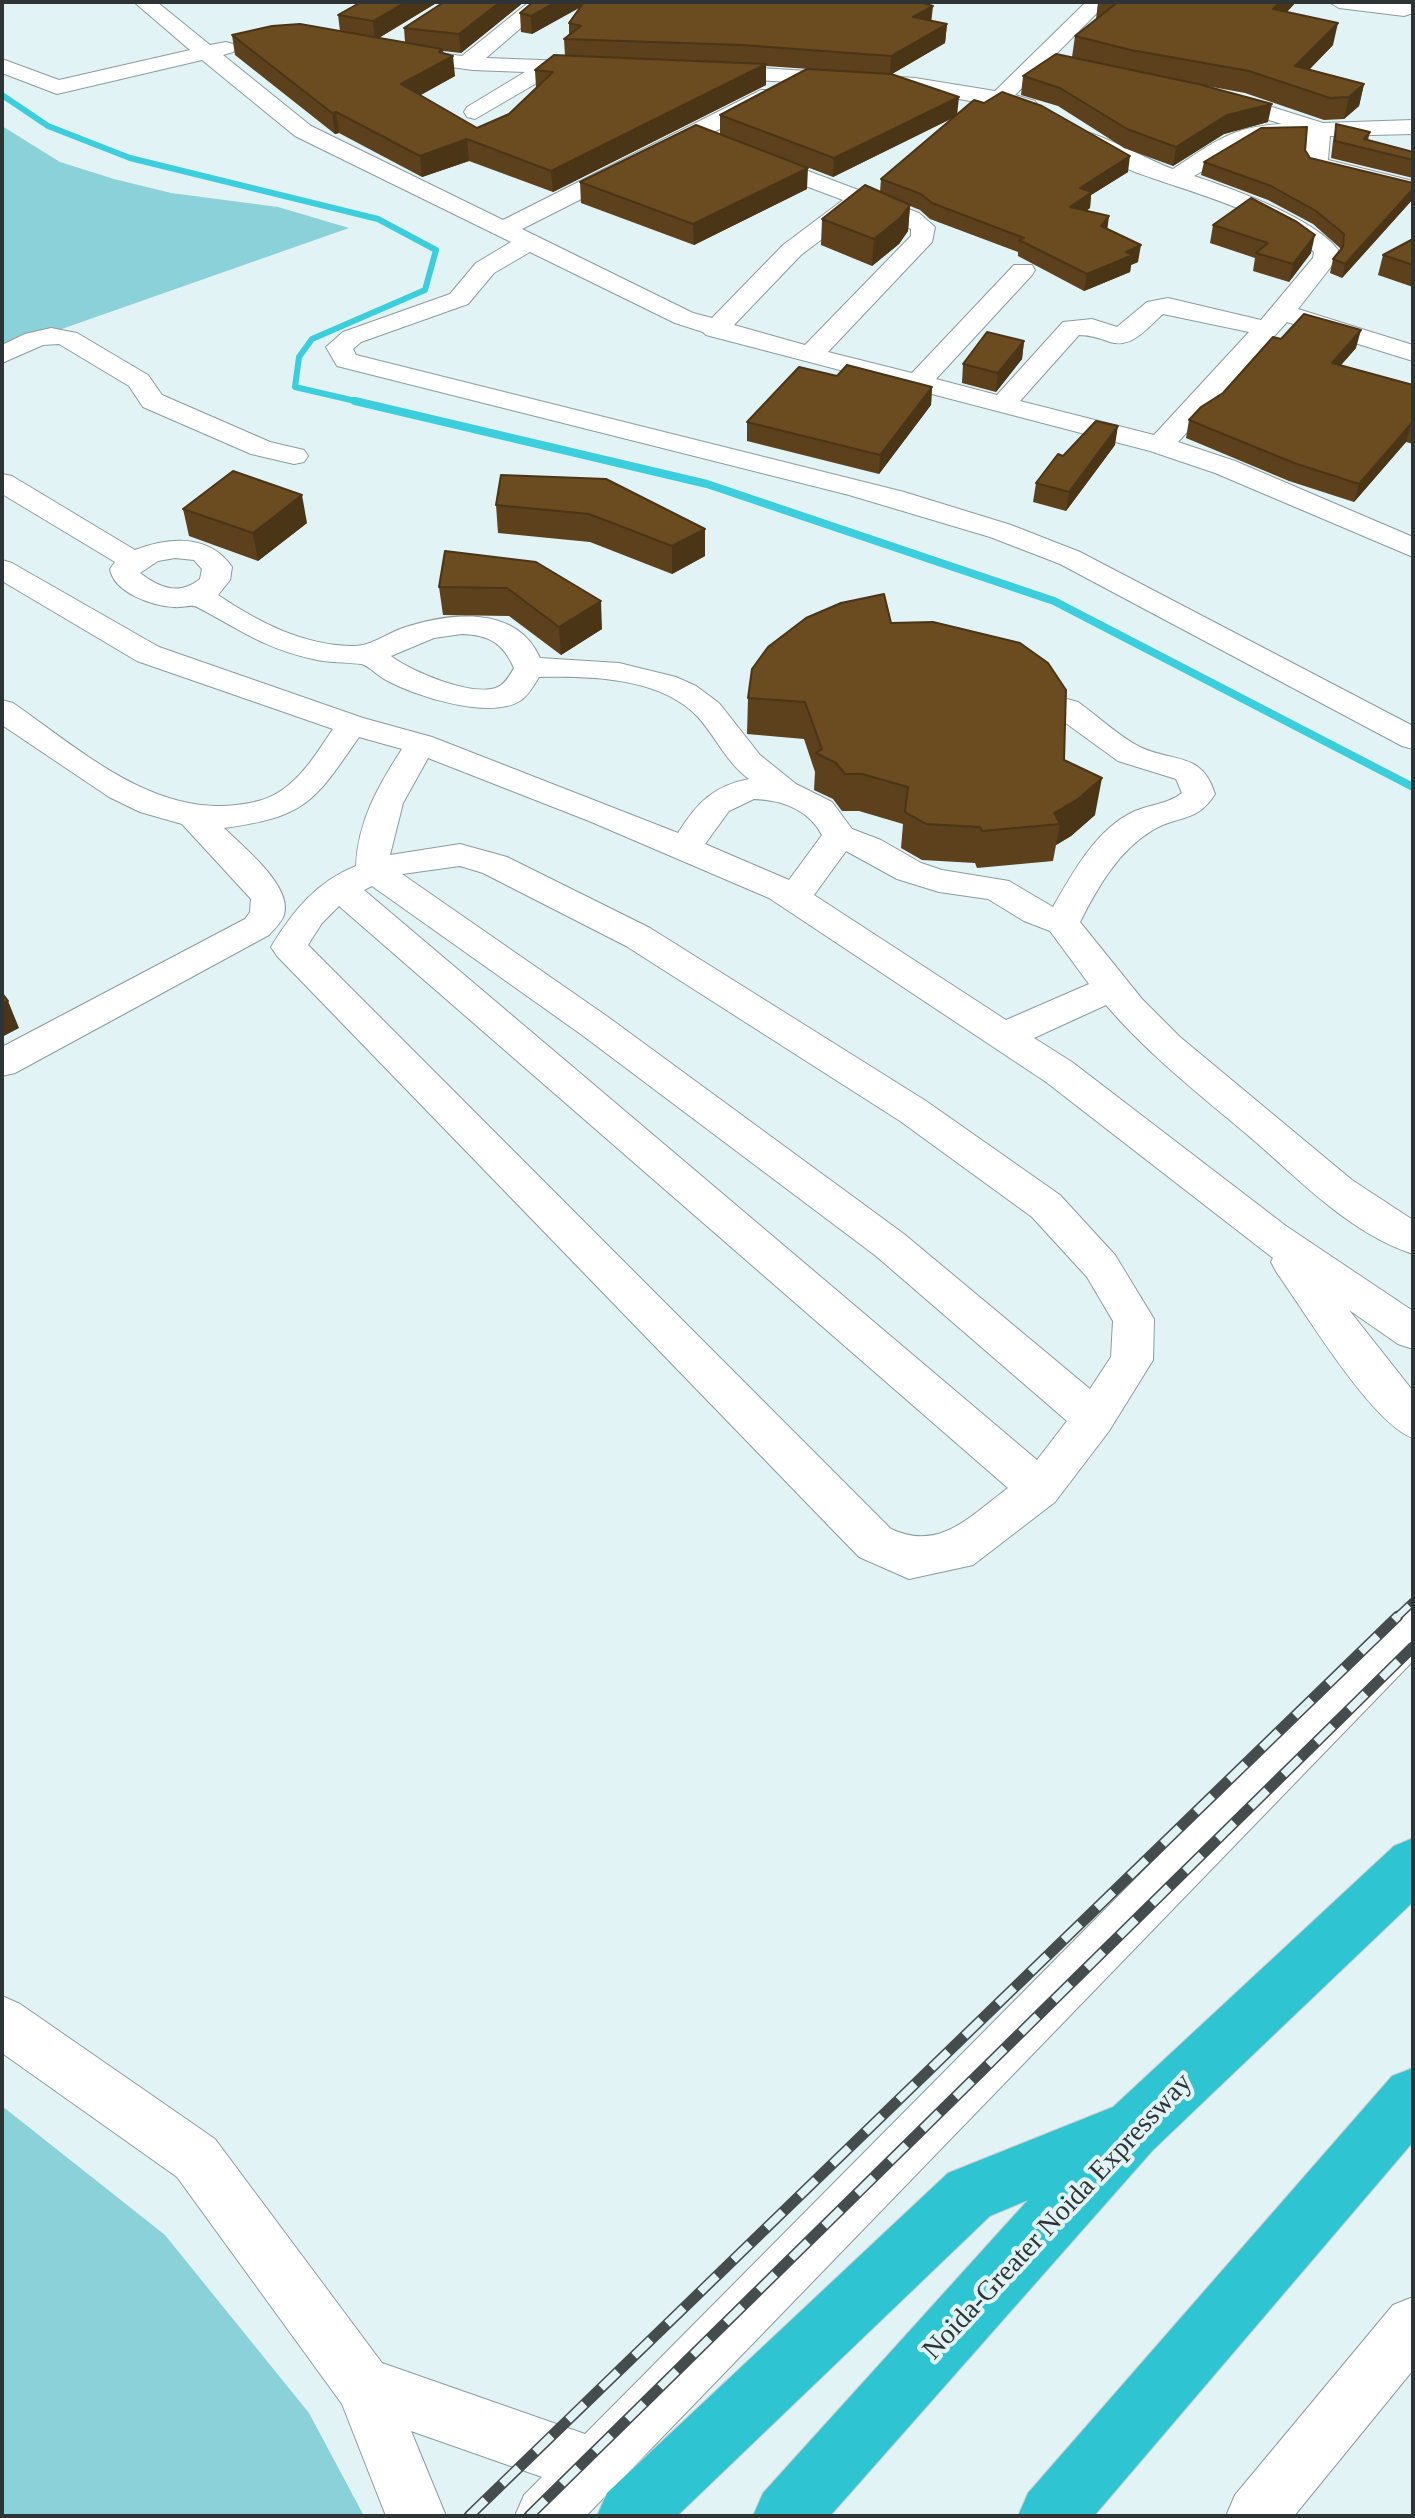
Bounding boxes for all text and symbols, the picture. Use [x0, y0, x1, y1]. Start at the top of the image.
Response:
street label: Noida-Greater Noida Expressway [916, 2067, 1200, 2367]

